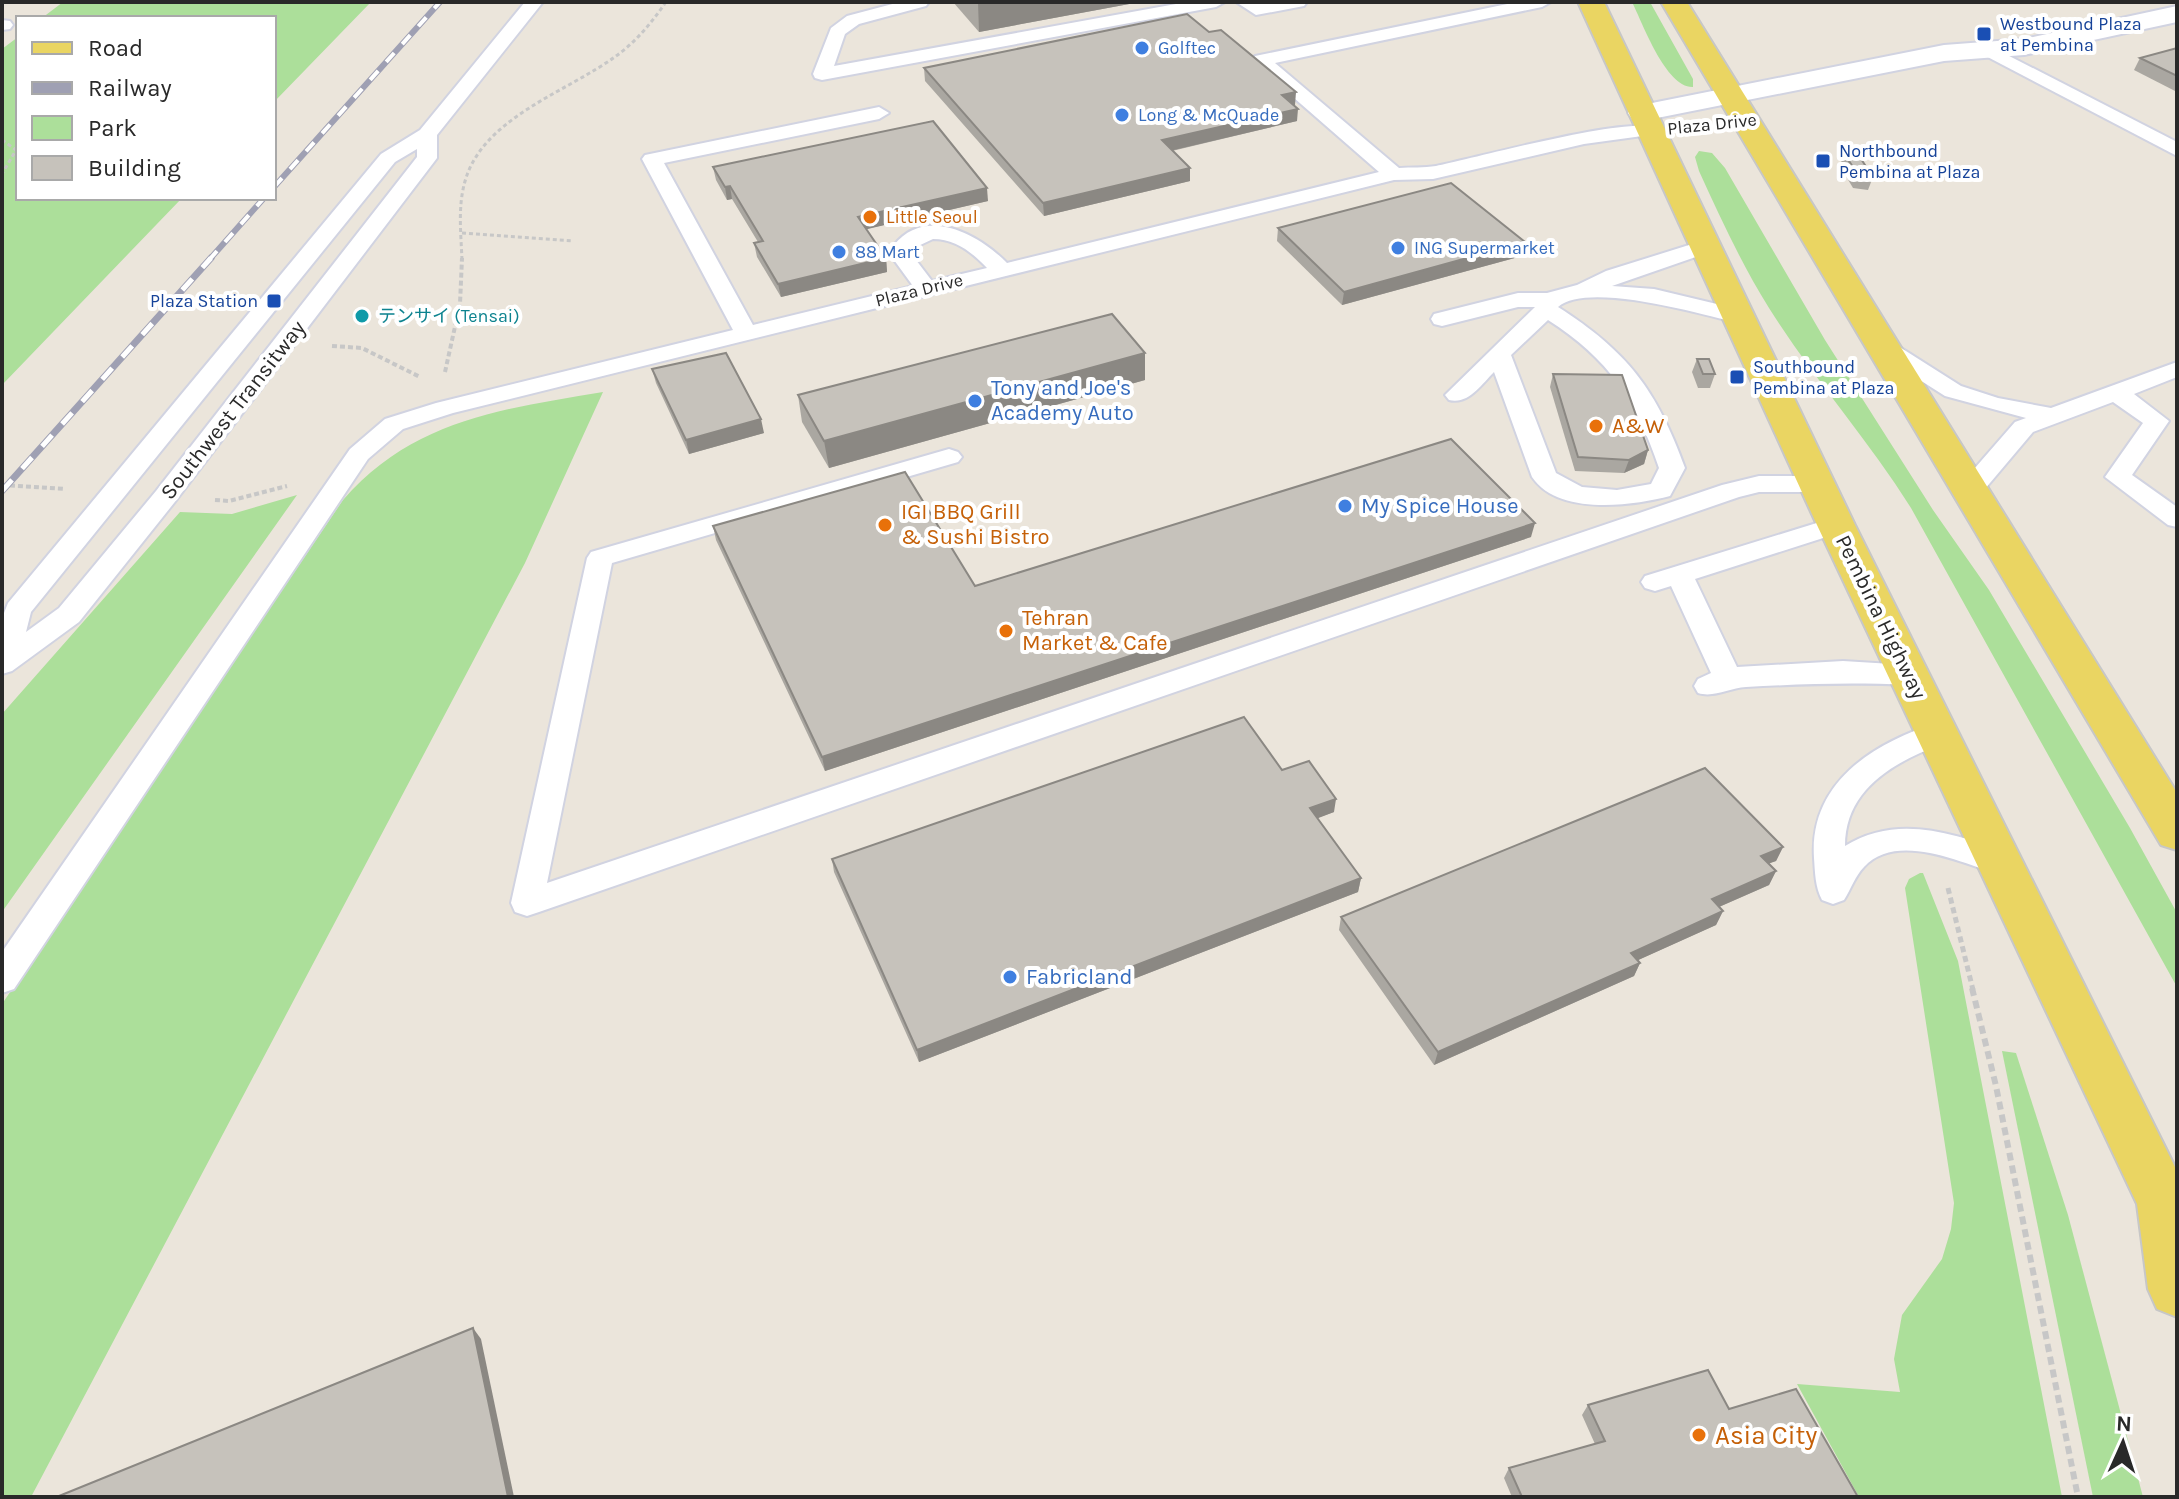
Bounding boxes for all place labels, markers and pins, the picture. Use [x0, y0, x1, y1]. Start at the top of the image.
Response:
place label: Westbound Plaza at Pembina [2000, 13, 2142, 56]
marker: Westbound Plaza at Pembina [1975, 25, 1993, 43]
place label: Golftec [1158, 37, 1216, 59]
marker: Golftec [1133, 39, 1151, 57]
place label: Long & McQuade [1138, 104, 1279, 126]
marker: Long & McQuade [1113, 106, 1131, 124]
place label: Northbound Pembina at Plaza [1839, 140, 1980, 183]
marker: Northbound Pembina at Plaza [1814, 152, 1832, 170]
place label: Little Seoul [886, 206, 978, 228]
marker: Little Seoul [861, 208, 879, 226]
place label: ING Supermarket [1414, 237, 1555, 259]
marker: ING Supermarket [1389, 239, 1407, 257]
place label: 88 Mart [855, 241, 920, 263]
marker: 88 Mart [830, 243, 848, 261]
place label: Plaza Station [150, 290, 258, 312]
marker: Plaza Station [265, 292, 283, 310]
place label: テンサイ (Tensai) [378, 305, 520, 327]
marker: テンサイ (Tensai) [353, 307, 371, 325]
place label: Southbound Pembina at Plaza [1753, 356, 1894, 399]
marker: Southbound Pembina at Plaza [1728, 368, 1746, 386]
place label: Tony and Joe's Academy Auto [991, 375, 1134, 426]
marker: Tony and Joe's Academy Auto [966, 392, 984, 410]
place label: A&W [1612, 413, 1665, 439]
marker: A&W [1587, 417, 1605, 435]
place label: My Spice House [1361, 493, 1519, 519]
marker: My Spice House [1336, 497, 1354, 515]
place label: IGI BBQ Grill & Sushi Bistro [901, 499, 1050, 550]
marker: IGI BBQ Grill & Sushi Bistro [876, 516, 894, 534]
place label: Tehran Market & Cafe [1022, 605, 1168, 656]
marker: Tehran Market & Cafe [997, 622, 1015, 640]
place label: Fabricland [1026, 964, 1133, 990]
marker: Fabricland [1001, 968, 1019, 986]
place label: Asia City [1715, 1420, 1817, 1451]
marker: Asia City [1690, 1426, 1708, 1444]

